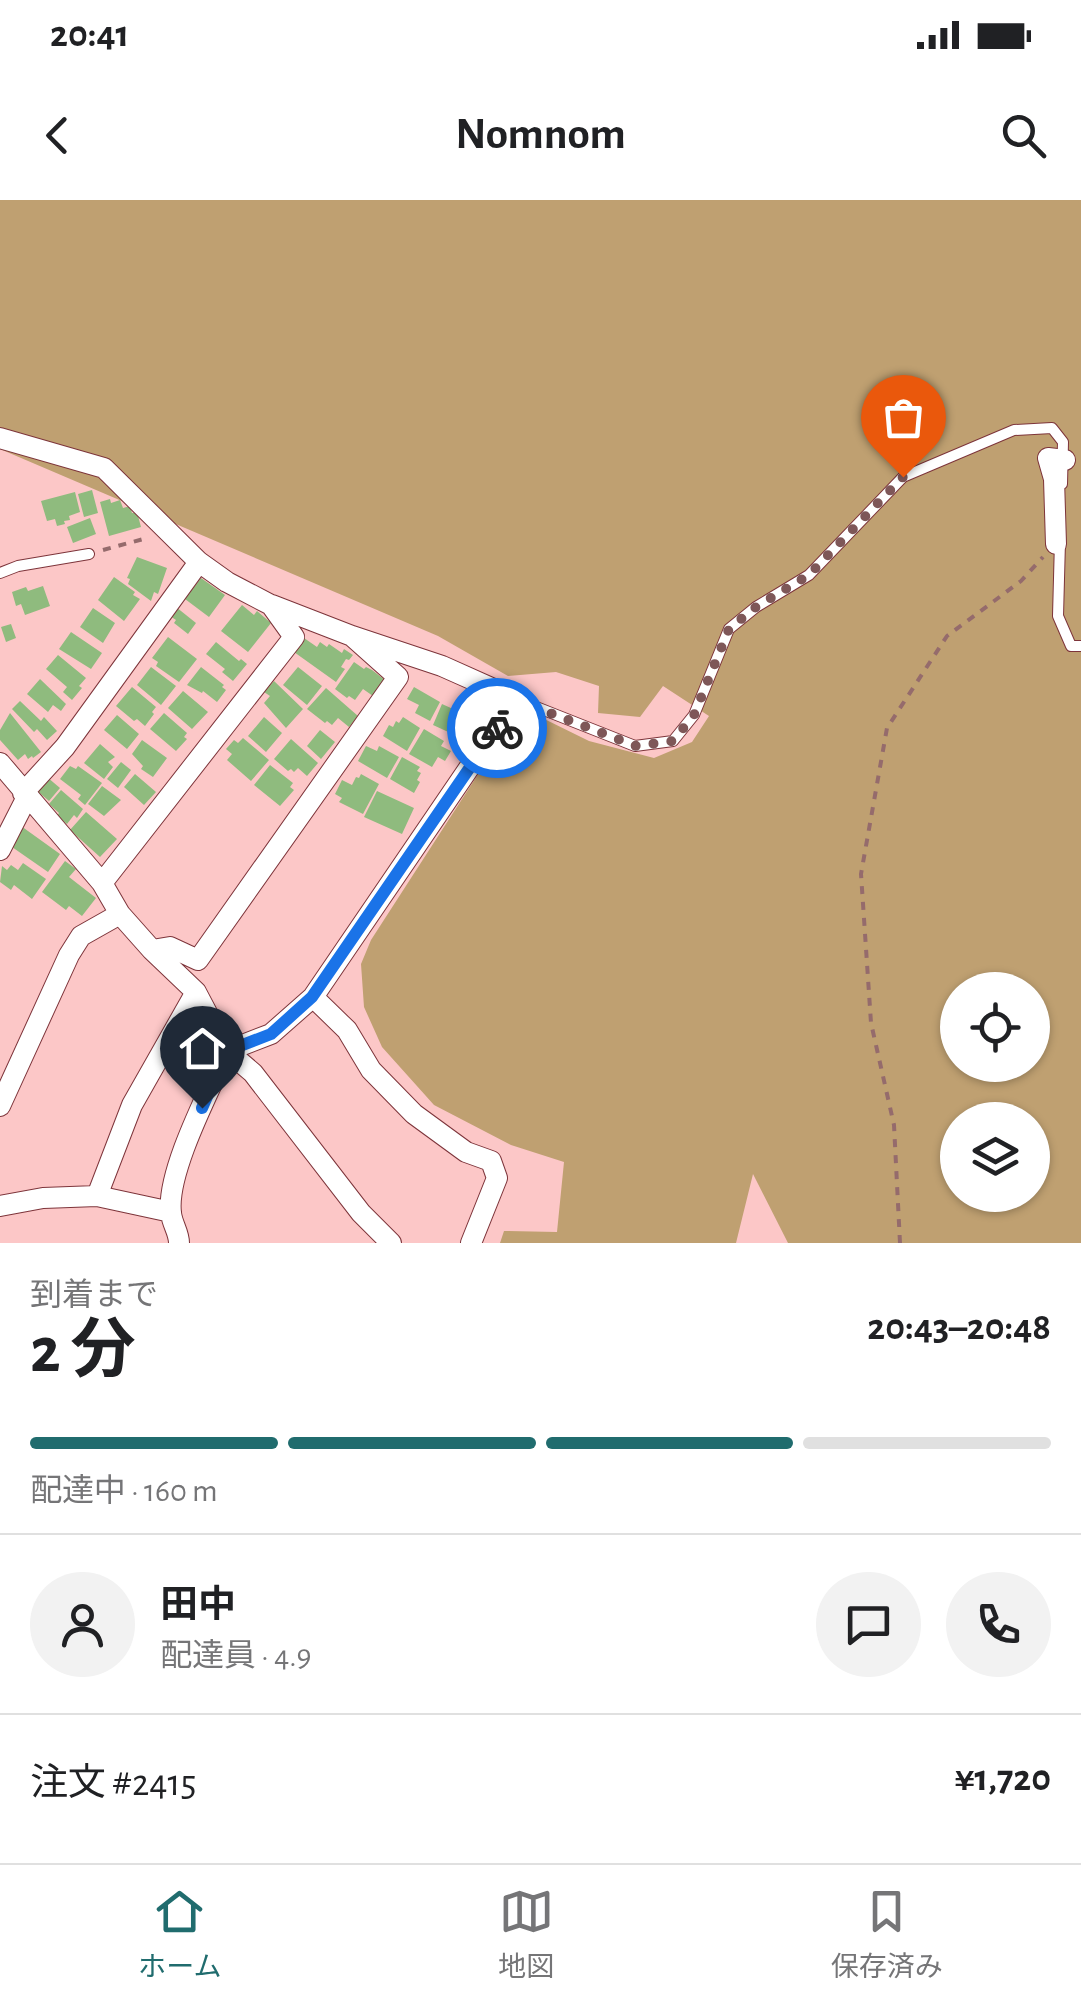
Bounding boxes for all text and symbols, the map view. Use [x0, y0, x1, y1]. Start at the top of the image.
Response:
text: 20:41 [50, 16, 129, 54]
icon: back [30, 108, 85, 163]
icon: search [996, 108, 1051, 163]
text: Nomnom [455, 112, 626, 157]
pin [861, 375, 946, 478]
icon: bag [876, 390, 931, 445]
courier [447, 678, 547, 778]
icon: bike [470, 701, 525, 756]
map controls [940, 972, 1050, 1212]
button: locate [940, 972, 1050, 1082]
pin [160, 1006, 245, 1109]
icon: home [175, 1021, 230, 1076]
button: layers [940, 1102, 1050, 1212]
text: 到着まで [30, 1279, 158, 1311]
text: 20:43–20:48 [867, 1309, 1051, 1347]
text: 2 分 [30, 1319, 135, 1384]
text: 配達中 · 160 m [30, 1475, 218, 1507]
button: person [30, 1572, 135, 1677]
button: chat [816, 1572, 921, 1677]
button: phone [946, 1572, 1051, 1677]
text: 田中 [160, 1587, 236, 1625]
text: 配達員 · 4.9 [160, 1640, 312, 1672]
text: ¥1,720 [955, 1760, 1051, 1798]
text: 注文 #2415 [30, 1765, 196, 1803]
tab: ホーム [138, 1884, 221, 1985]
tab: 地図 [498, 1884, 554, 1985]
tab: 保存済み [831, 1884, 943, 1985]

